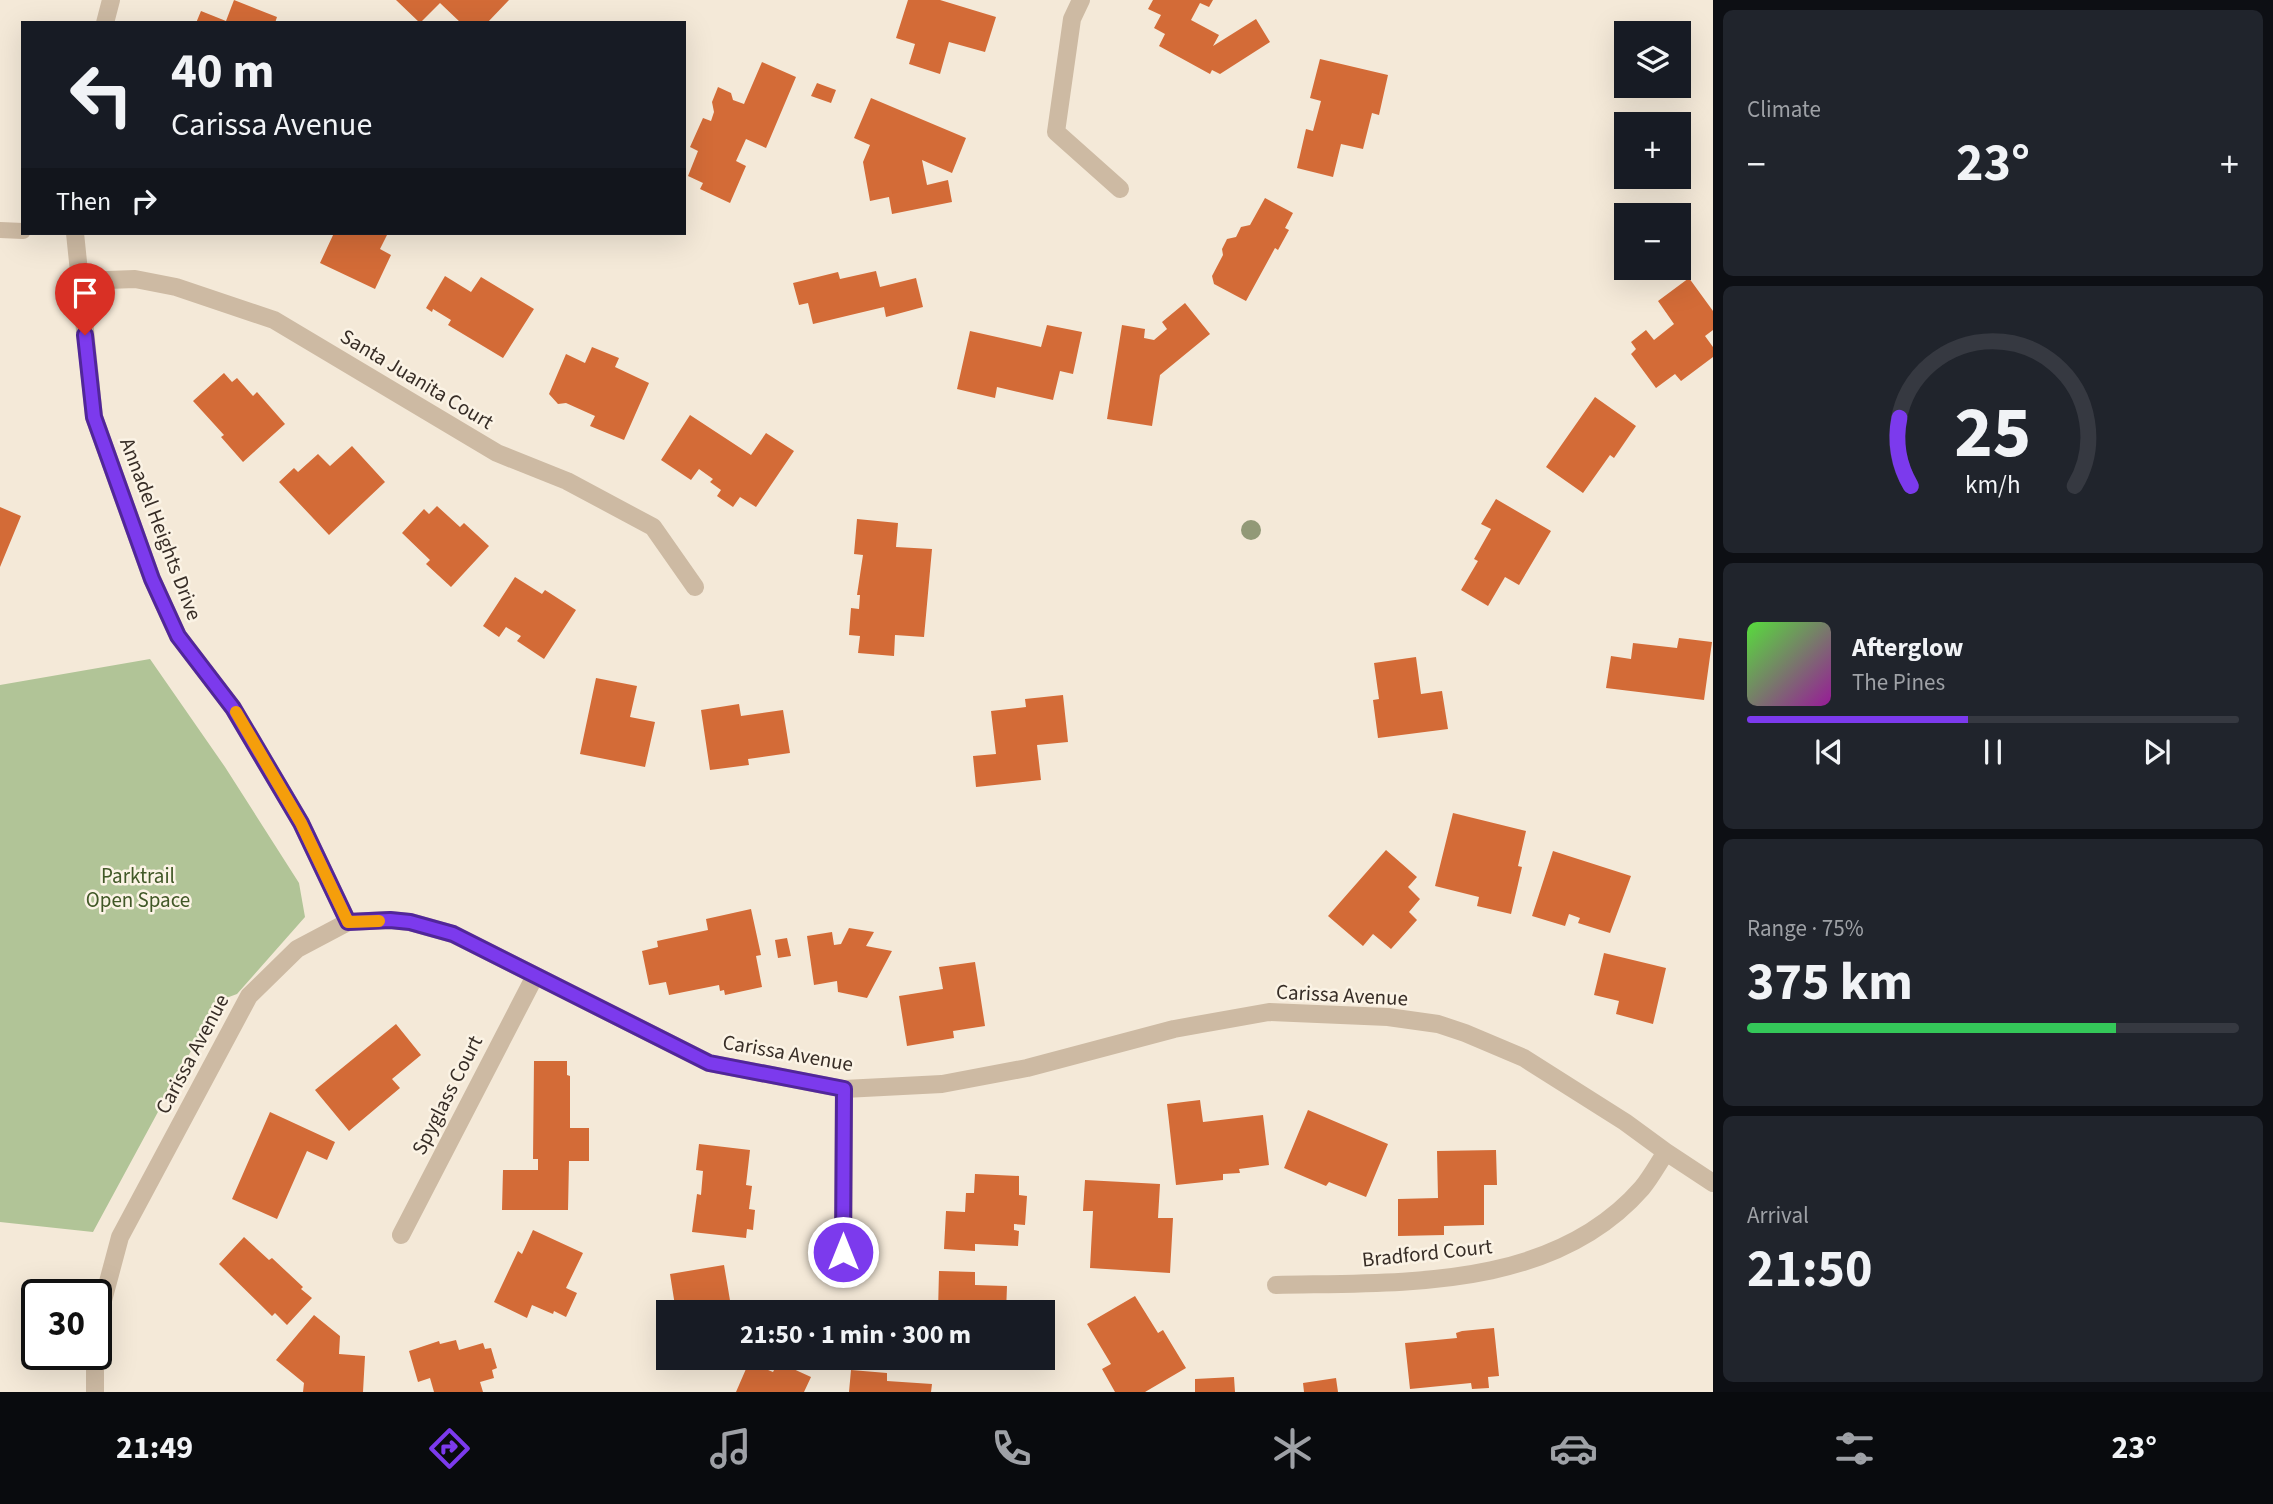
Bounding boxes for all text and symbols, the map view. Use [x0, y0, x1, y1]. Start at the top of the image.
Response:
map controls [1614, 21, 1691, 280]
button: layers [1614, 21, 1691, 98]
text: 40 m [171, 37, 275, 107]
icon: left [56, 49, 147, 140]
text: Climate [1747, 93, 1821, 126]
text: Carissa Avenue [171, 102, 372, 148]
button: + [1614, 112, 1691, 189]
text: 23° [1956, 127, 2030, 201]
text: − [1747, 138, 1766, 192]
text: + [2220, 138, 2239, 192]
icon: right [125, 182, 163, 220]
text: Then [56, 183, 111, 220]
button: − [1614, 203, 1691, 280]
pin [55, 263, 115, 335]
icon: arrive [66, 274, 104, 312]
street label: Santa Juanita Court [335, 321, 499, 437]
text: 25 [1955, 381, 2031, 485]
street label: Annadel Heights Drive [112, 433, 210, 625]
text: km/h [1965, 466, 2021, 502]
text: Afterglow [1852, 629, 1963, 666]
text: The Pines [1852, 666, 1945, 699]
icon: previous [1810, 733, 1848, 771]
icon: pause [1974, 733, 2012, 771]
icon: next [2138, 733, 2176, 771]
park label: Parktrail Open Space [86, 861, 190, 915]
text: Range · 75% [1747, 912, 1864, 945]
text: 375 km [1747, 946, 1913, 1020]
street label: Carissa Avenue [1275, 977, 1409, 1013]
street label: Carissa Avenue [148, 989, 236, 1119]
street label: Carissa Avenue [720, 1027, 856, 1079]
street label: Spyglass Court [404, 1030, 490, 1160]
text: Arrival [1747, 1199, 1809, 1232]
position arrow [806, 1215, 880, 1289]
street label: Bradford Court [1360, 1231, 1494, 1275]
text: 21:50 [1747, 1233, 1872, 1307]
speed limit sign: 30 [21, 1279, 112, 1370]
text: 21:50 · 1 min · 300 m [740, 1316, 971, 1353]
icon: directions [425, 1424, 474, 1473]
icon: music [706, 1424, 755, 1473]
icon: phone [987, 1424, 1036, 1473]
icon: climate [1268, 1424, 1317, 1473]
icon: car [1549, 1424, 1598, 1473]
icon: filters [1830, 1424, 1879, 1473]
text: 21:49 [116, 1425, 193, 1471]
text: 23° [2111, 1425, 2157, 1471]

